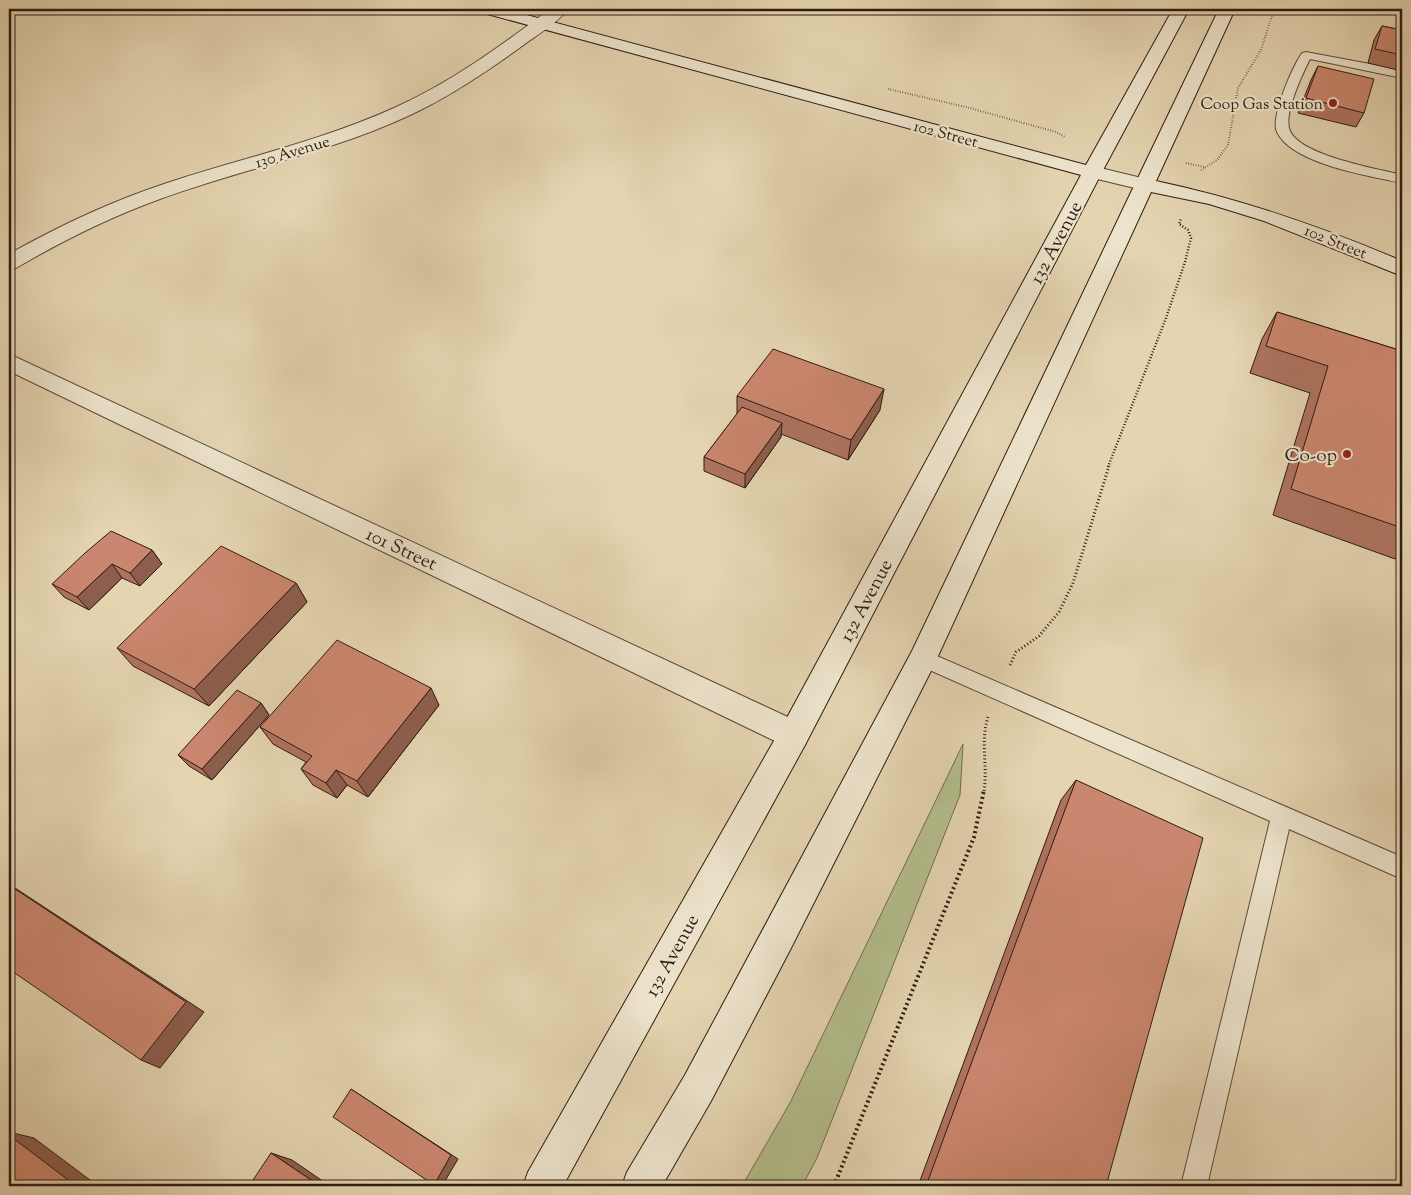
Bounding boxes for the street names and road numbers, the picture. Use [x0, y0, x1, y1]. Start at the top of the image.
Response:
street label: 102 Street [911, 116, 981, 155]
street label: 130 Avenue [253, 131, 333, 176]
street label: 132 Avenue [1024, 197, 1090, 289]
street label: 102 Street [1300, 220, 1370, 267]
street label: 101 Street [361, 522, 441, 579]
street label: 132 Avenue [834, 555, 900, 647]
street label: 132 Avenue [639, 910, 707, 1002]

